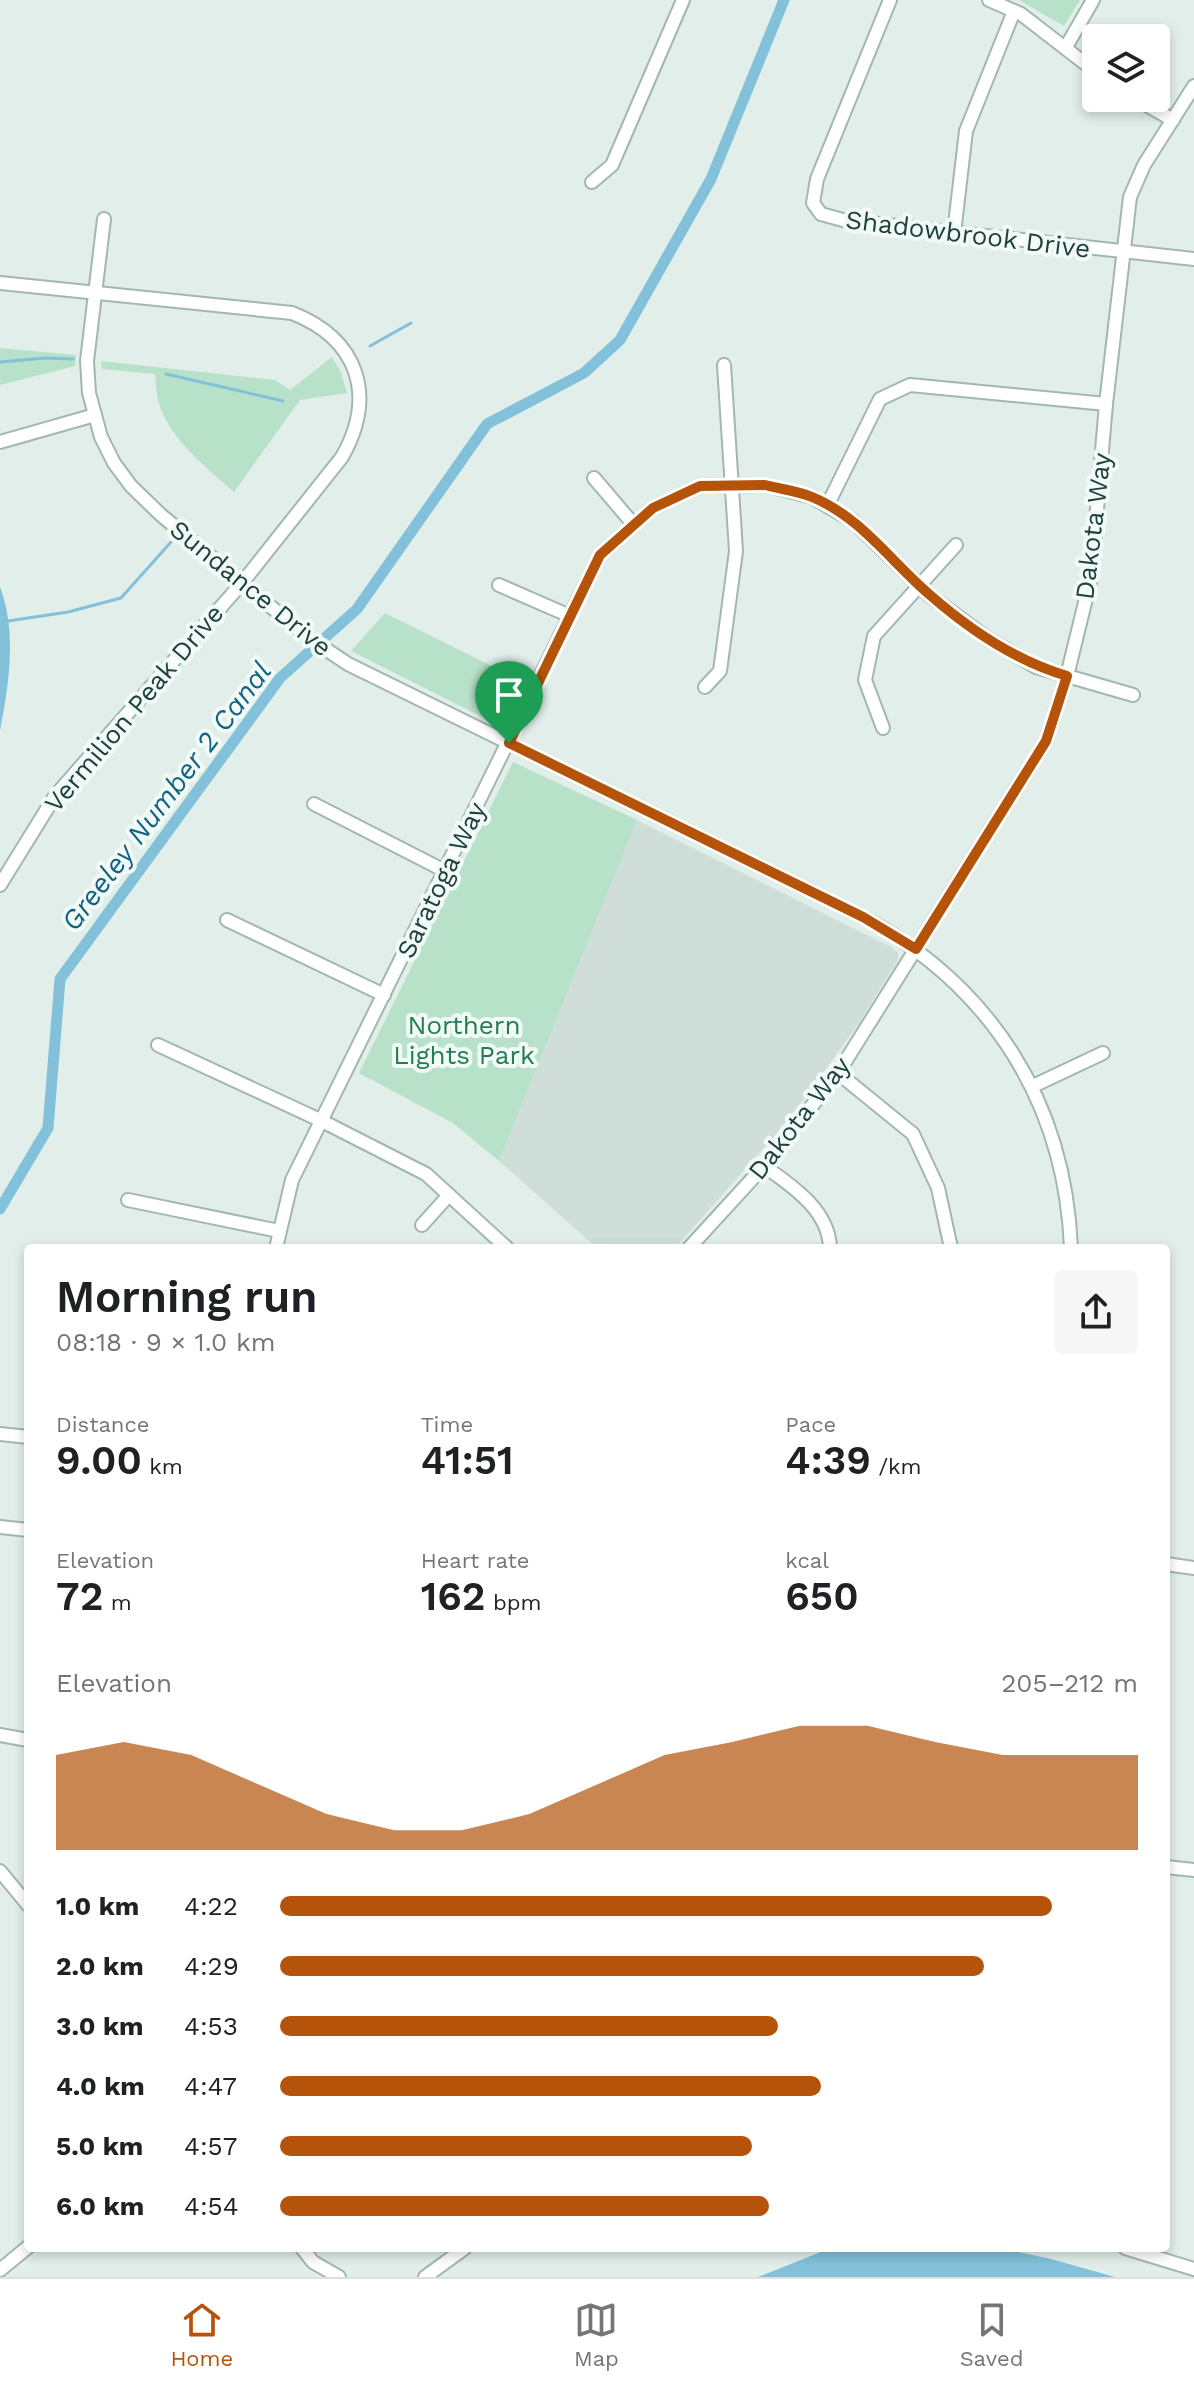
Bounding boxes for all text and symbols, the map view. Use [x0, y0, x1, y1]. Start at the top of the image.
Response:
map controls [1082, 24, 1170, 112]
button: layers [1082, 24, 1170, 112]
street label: Shadowbrook Drive [844, 204, 1092, 264]
street label: Dakota Way [1069, 450, 1117, 601]
street label: Sundance Drive [164, 514, 338, 662]
street label: Vermilion Peak Drive [38, 598, 230, 818]
water label: Greeley Number 2 Canal [55, 655, 278, 937]
pin [475, 661, 543, 743]
icon: arrive [487, 673, 531, 717]
street label: Saratoga Way [390, 797, 492, 963]
park label: Northern Lights Park [393, 1010, 535, 1070]
street label: Dakota Way [742, 1050, 857, 1185]
button: share [1054, 1270, 1138, 1354]
text: Morning run [56, 1271, 317, 1323]
text: 08:18 · 9 × 1.0 km [56, 1327, 276, 1357]
text: Distance [56, 1412, 150, 1437]
text: Time [421, 1412, 473, 1437]
text: Pace [785, 1412, 836, 1437]
text: 9.00 [56, 1437, 142, 1484]
text: 41:51 [421, 1437, 514, 1484]
text: 4:39 [785, 1437, 871, 1484]
text: km [142, 1454, 183, 1479]
text: /km [871, 1454, 921, 1479]
text: Elevation [56, 1548, 154, 1573]
text: Heart rate [421, 1548, 529, 1573]
text: kcal [785, 1548, 829, 1573]
text: 72 [56, 1573, 103, 1620]
text: 162 [421, 1573, 485, 1620]
text: 650 [785, 1573, 859, 1620]
text: m [103, 1590, 132, 1615]
text: bpm [485, 1590, 542, 1615]
text: Elevation [56, 1668, 172, 1698]
text: 205–212 m [1001, 1668, 1138, 1698]
text: 1.0 km [56, 1891, 139, 1921]
text: 4:22 [184, 1891, 238, 1921]
text: 2.0 km [56, 1951, 144, 1981]
text: 4:29 [184, 1951, 239, 1981]
text: 3.0 km [56, 2011, 144, 2041]
text: 4:53 [184, 2011, 238, 2041]
text: 4.0 km [56, 2071, 145, 2101]
text: 4:47 [184, 2071, 237, 2101]
text: 5.0 km [56, 2131, 143, 2161]
text: 4:57 [184, 2131, 237, 2161]
text: 6.0 km [56, 2191, 144, 2221]
text: 4:54 [184, 2191, 239, 2221]
tab: Home [170, 2298, 233, 2371]
tab: Map [574, 2298, 619, 2371]
tab: Saved [960, 2298, 1024, 2371]

